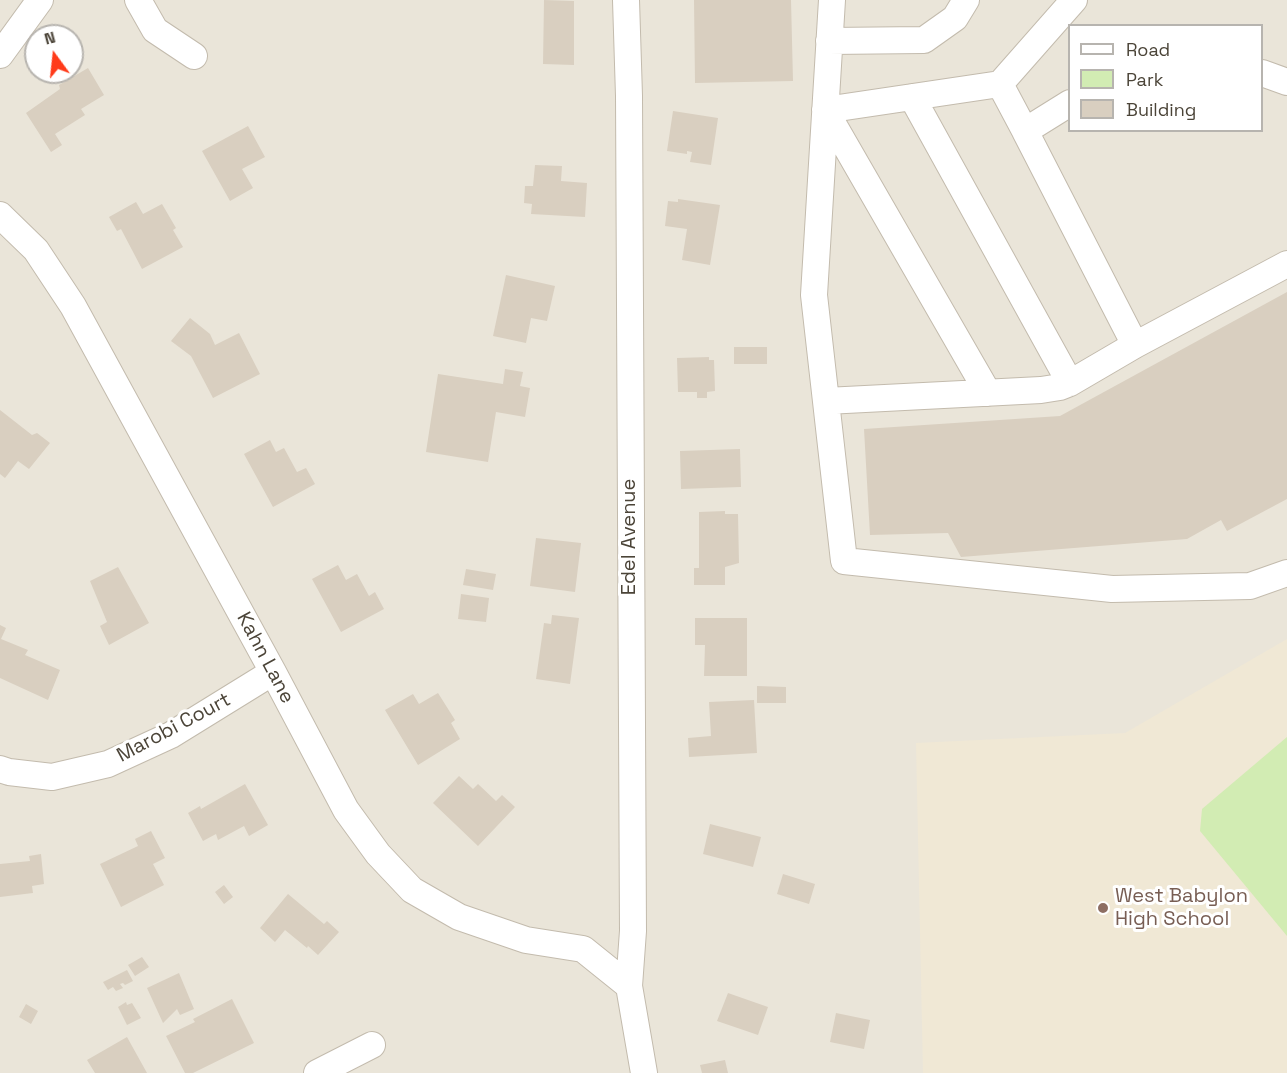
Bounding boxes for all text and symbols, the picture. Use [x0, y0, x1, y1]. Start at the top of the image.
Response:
north arrow [24, 24, 84, 84]
legend [1068, 24, 1263, 132]
text: N [42, 27, 58, 50]
text: Road [1126, 38, 1170, 61]
text: Park [1126, 68, 1163, 91]
text: Building [1126, 98, 1196, 121]
street label: Edel Avenue [618, 479, 642, 595]
street label: Kahn Lane [231, 608, 299, 708]
street label: Marobi Court [113, 688, 235, 768]
place label: West Babylon High School [1115, 885, 1248, 932]
marker: West Babylon High School [1096, 901, 1110, 915]

